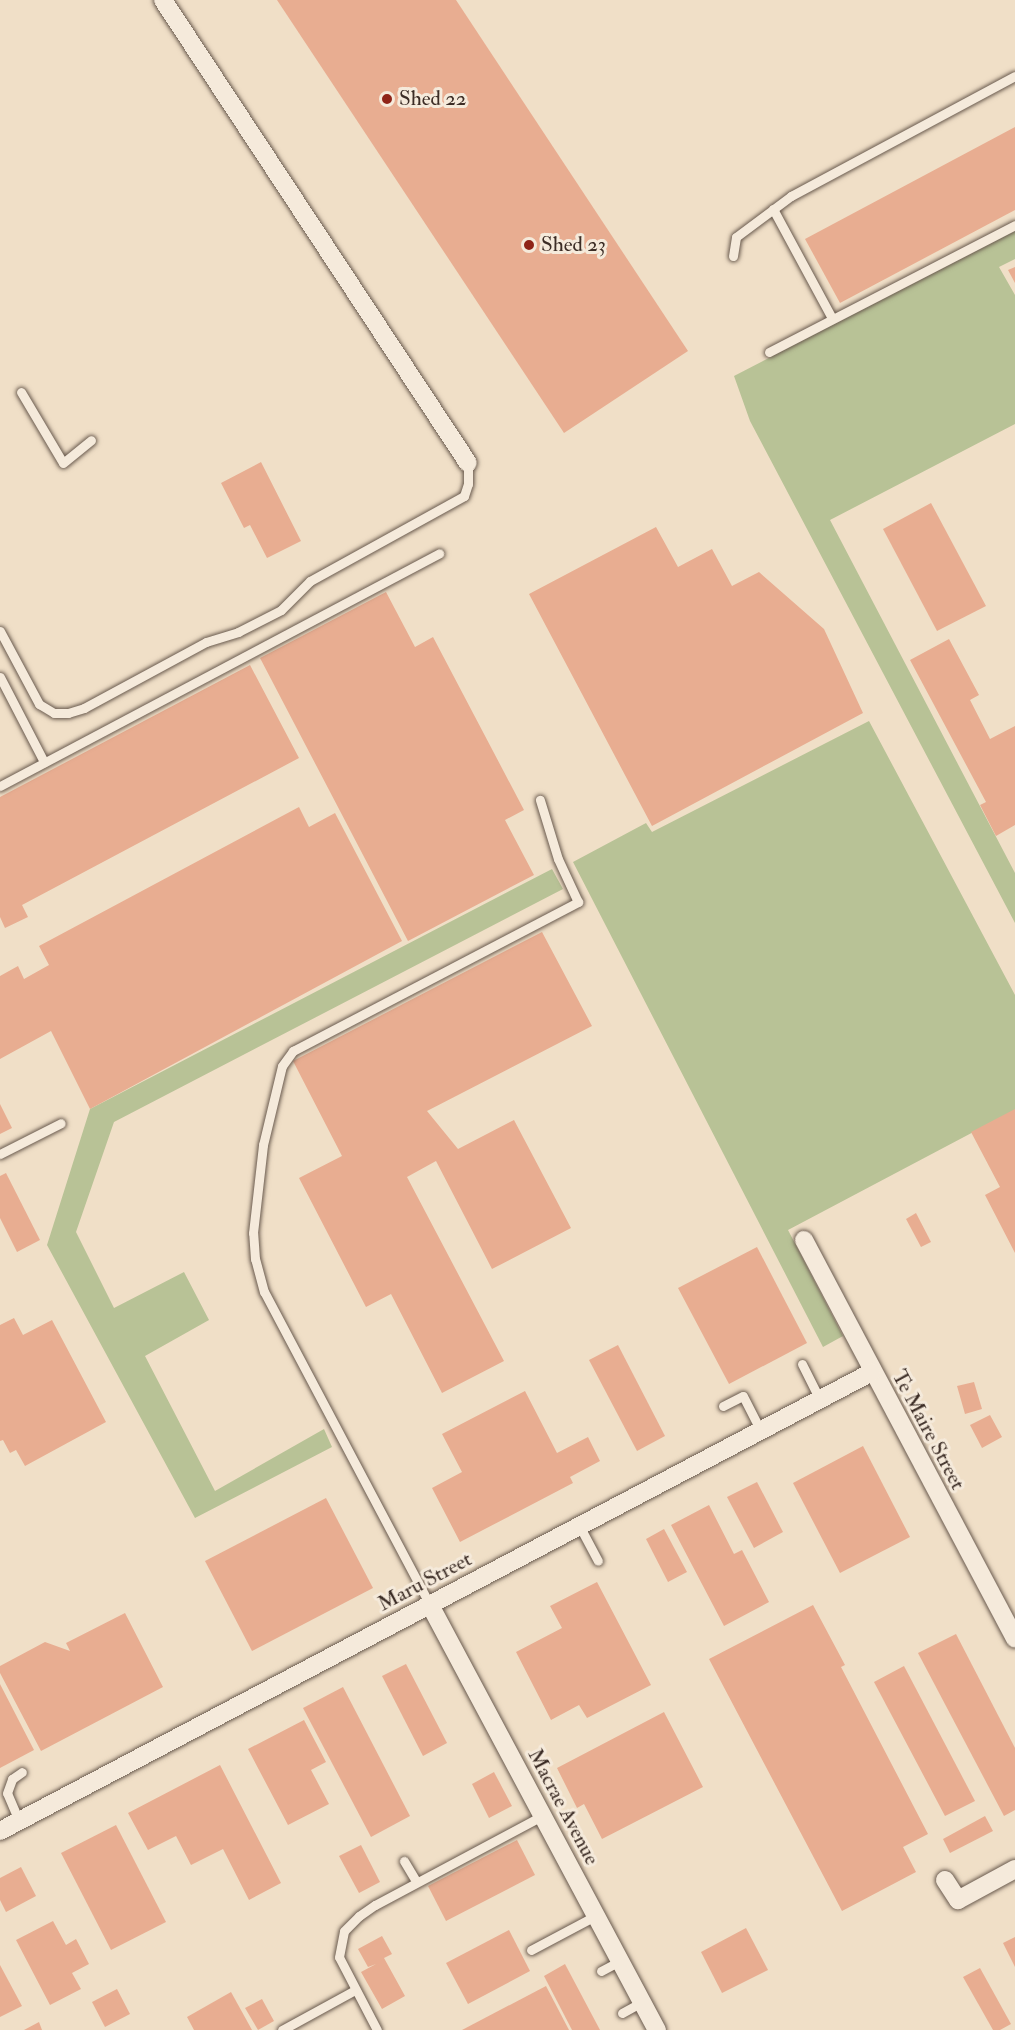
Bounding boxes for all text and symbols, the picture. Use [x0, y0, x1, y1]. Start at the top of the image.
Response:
place label: Shed 22 [399, 86, 467, 112]
marker: Shed 22 [380, 92, 394, 106]
place label: Shed 23 [541, 232, 606, 258]
marker: Shed 23 [522, 238, 536, 252]
street label: Te Maire Street [886, 1366, 970, 1494]
street label: Maru Street [374, 1547, 476, 1617]
street label: Macrae Avenue [522, 1745, 604, 1869]

